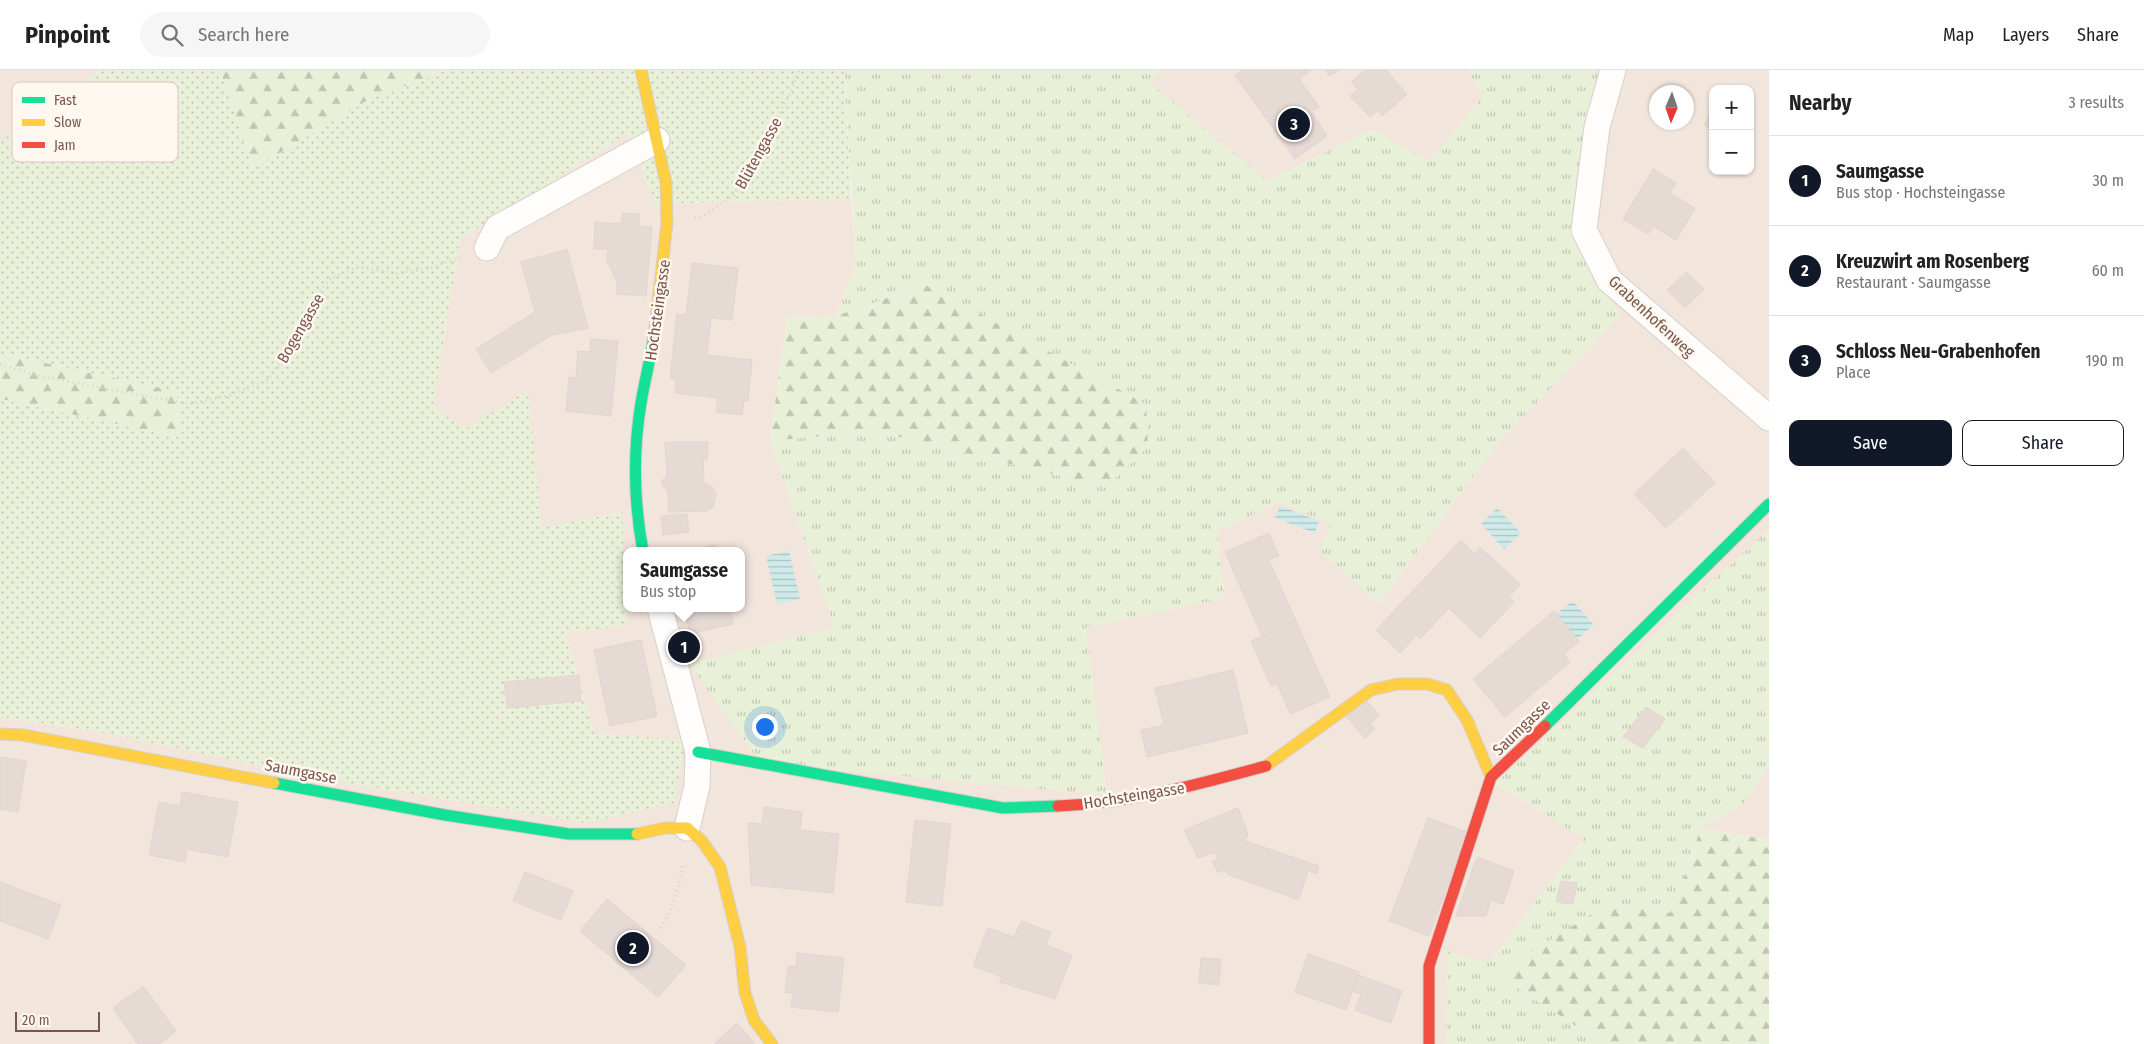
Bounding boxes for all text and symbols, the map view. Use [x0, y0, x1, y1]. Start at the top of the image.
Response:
search box [140, 12, 490, 57]
text: Pinpoint [25, 21, 110, 49]
icon: search [158, 21, 186, 49]
text: Search here [198, 23, 289, 46]
text: Map [1943, 24, 1974, 46]
text: Layers [2002, 24, 2049, 46]
text: Share [2077, 24, 2119, 46]
legend [12, 82, 178, 162]
north arrow [1649, 85, 1694, 130]
map controls [1709, 85, 1754, 175]
button: + [1709, 85, 1754, 130]
text: Nearby [1789, 90, 1851, 116]
text: Fast [54, 92, 77, 109]
text: 3 results [2068, 93, 2124, 112]
pin: 3 [1278, 105, 1310, 143]
text: Slow [54, 114, 81, 131]
street label: Blütengasse [731, 114, 786, 192]
button: − [1709, 130, 1754, 175]
text: Jam [54, 137, 75, 154]
text: Saumgasse [1836, 160, 1924, 183]
text: 1 [1802, 171, 1808, 190]
text: 30 m [2092, 171, 2124, 190]
text: Bus stop · Hochsteingasse [1836, 183, 2005, 202]
text: Kreuzwirt am Rosenberg [1836, 250, 2029, 273]
street label: Hochsteingasse [641, 258, 674, 362]
text: 2 [1801, 261, 1809, 280]
text: 60 m [2092, 261, 2124, 280]
street label: Grabenhofenweg [1605, 272, 1699, 361]
text: Restaurant · Saumgasse [1836, 273, 1991, 292]
street label: Bogengasse [273, 290, 328, 366]
text: Schloss Neu-Grabenhofen [1836, 340, 2041, 363]
text: 3 [1801, 351, 1809, 370]
text: 190 m [2086, 351, 2124, 370]
text: Place [1836, 363, 1871, 382]
button: Save [1789, 420, 1952, 466]
button: Share [1962, 420, 2124, 466]
popup [623, 547, 745, 612]
text: Saumgasse [640, 559, 728, 582]
text: Bus stop [640, 582, 696, 601]
pin: 1 [668, 628, 700, 666]
street label: Saumgasse [1489, 695, 1554, 759]
your location [752, 714, 778, 740]
street label: Saumgasse [263, 755, 339, 788]
street label: Hochsteingasse [1082, 778, 1186, 813]
pin: 2 [617, 929, 649, 967]
scale bar [15, 1009, 100, 1032]
text: 20 m [22, 1012, 50, 1029]

